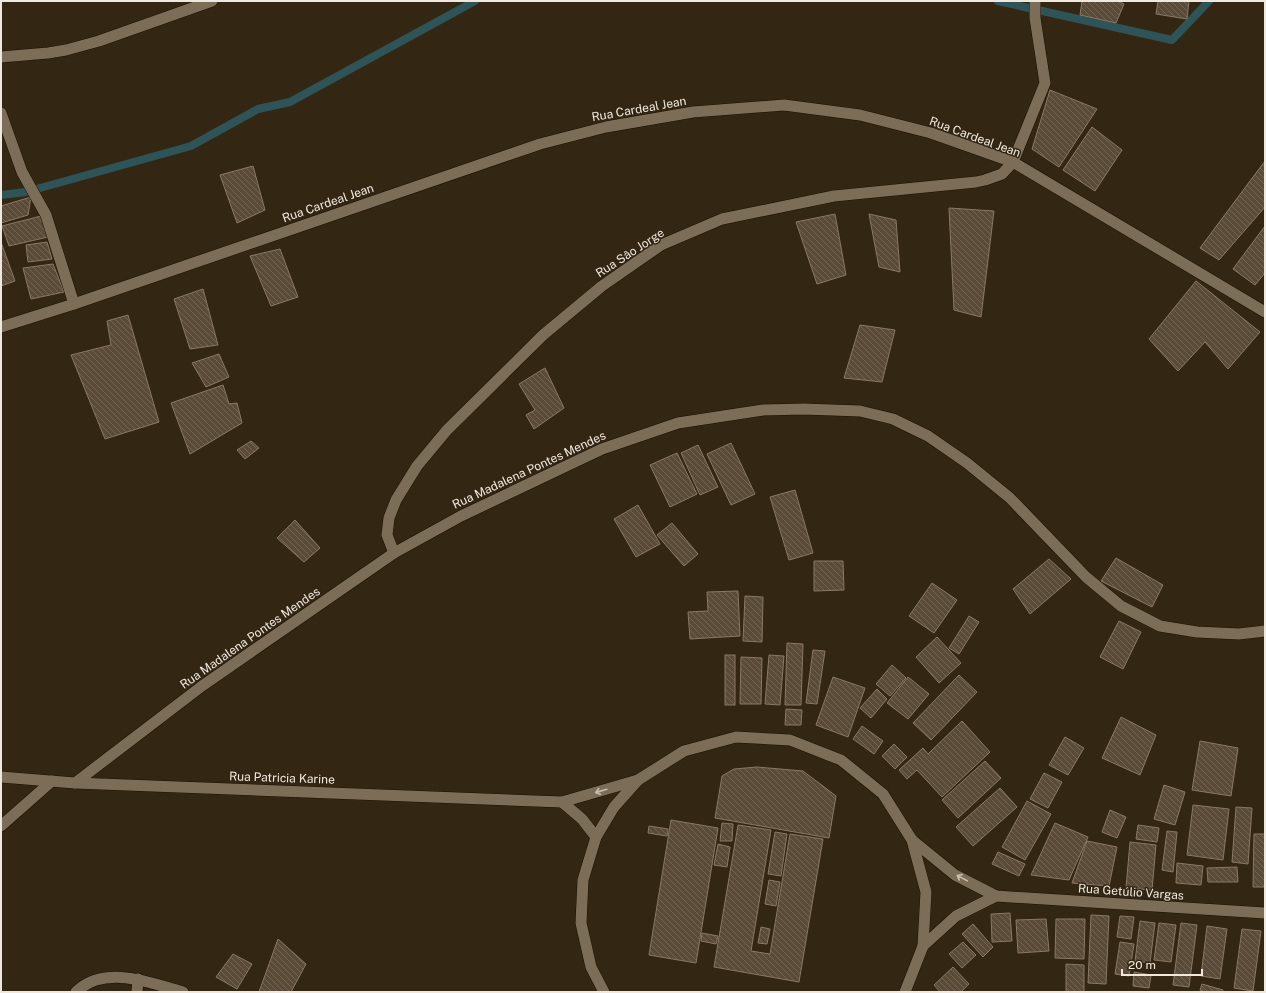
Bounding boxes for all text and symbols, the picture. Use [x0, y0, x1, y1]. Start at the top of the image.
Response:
street label: Rua Cardeal Jean [591, 94, 688, 124]
street label: Rua Cardeal Jean [928, 114, 1023, 160]
street label: Rua Cardeal Jean [280, 181, 376, 225]
street label: Rua Sâo Jorge [593, 226, 667, 280]
street label: Rua Madalena Pontes Mendes [450, 428, 608, 512]
street label: Rua Madalena Pontes Mendes [177, 584, 323, 692]
street label: Rua Patricia Karine [229, 769, 335, 787]
one-way arrow [595, 788, 608, 795]
one-way arrow [956, 874, 968, 881]
street label: Rua Getúlio Vargas [1078, 881, 1184, 903]
scale bar [1122, 951, 1202, 977]
text: 20 m [1128, 958, 1156, 972]

